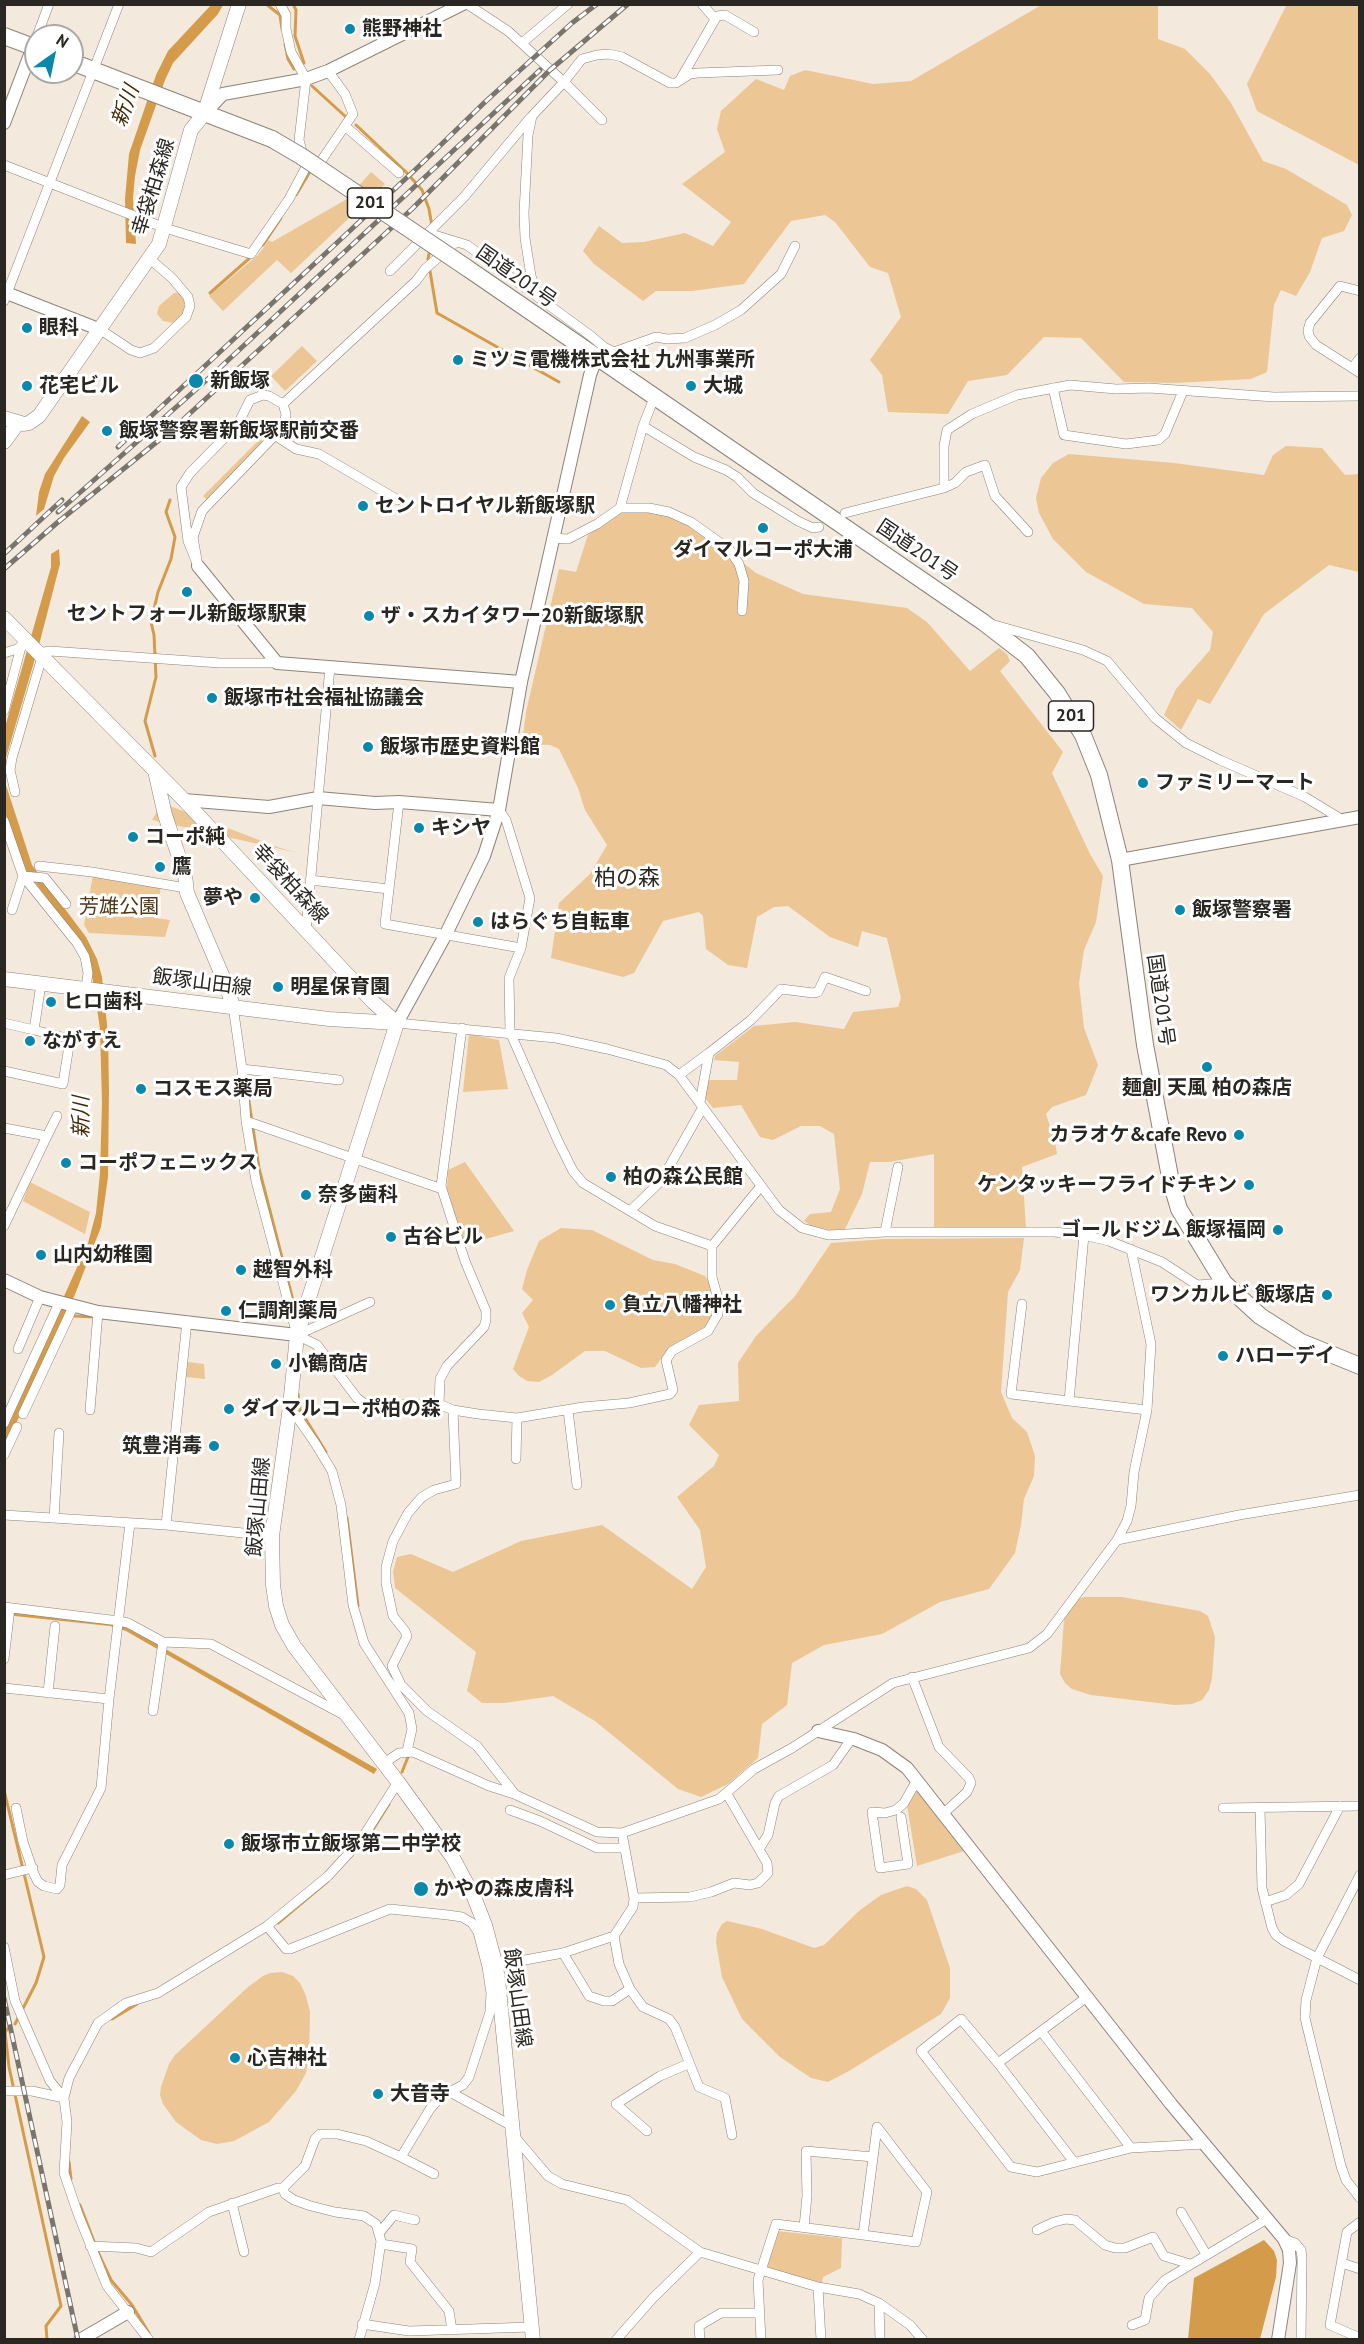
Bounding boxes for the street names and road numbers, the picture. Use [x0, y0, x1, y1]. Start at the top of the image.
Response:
street label: 幸袋柏森線 [128, 136, 180, 238]
road number: 201 [348, 188, 392, 218]
street label: 国道201号 [471, 241, 561, 313]
street label: 国道201号 [872, 515, 962, 587]
road number: 201 [1048, 701, 1094, 731]
street label: 幸袋柏森線 [247, 839, 333, 929]
street label: 国道201号 [1142, 952, 1178, 1048]
street label: 飯塚山田線 [151, 965, 253, 1001]
street label: 飯塚山田線 [243, 1456, 275, 1558]
street label: 飯塚山田線 [498, 1947, 536, 2049]

